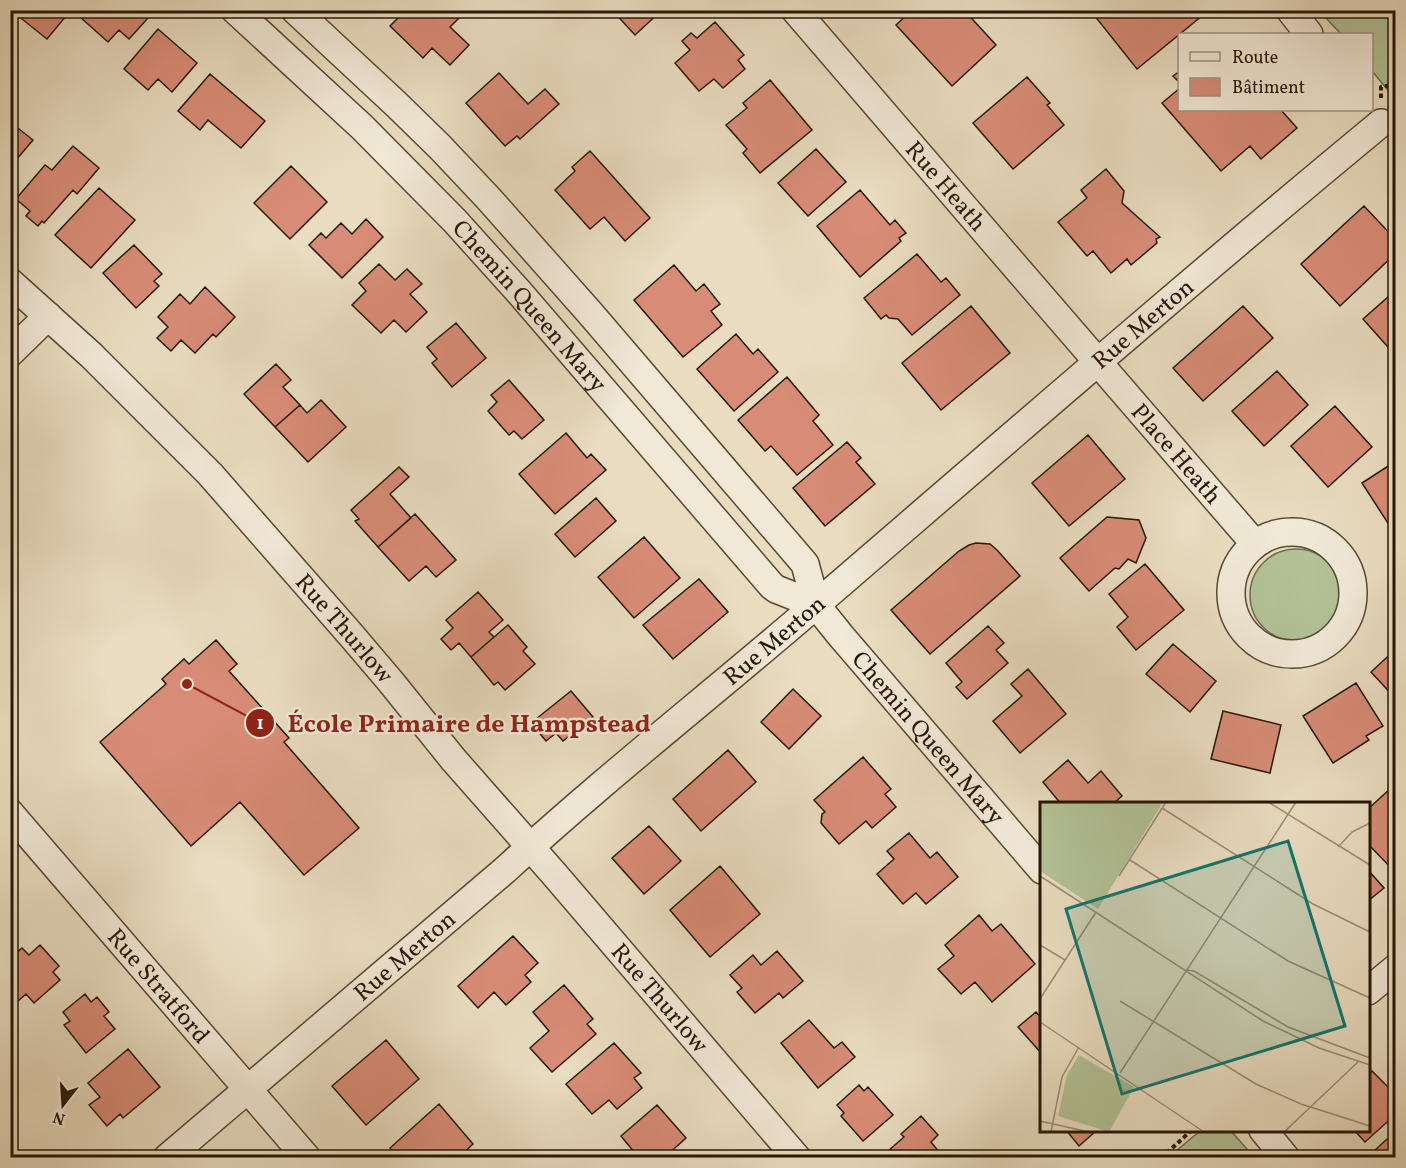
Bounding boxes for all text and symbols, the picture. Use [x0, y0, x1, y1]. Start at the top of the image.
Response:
legend [1178, 33, 1373, 111]
text: Route [1232, 46, 1278, 71]
text: Bâtiment [1232, 76, 1305, 101]
street label: Rue Heath [896, 134, 993, 240]
street label: Chemin Queen Mary [443, 213, 613, 401]
street label: Rue Merton [1086, 272, 1203, 378]
street label: Place Heath [1122, 397, 1228, 513]
street label: Rue Thurlow [286, 567, 400, 692]
street label: Rue Merton [717, 588, 834, 695]
street label: Chemin Queen Mary [842, 645, 1011, 833]
callout: École Primaire de Hampstead [245, 701, 662, 745]
text: École Primaire de Hampstead [288, 707, 651, 743]
text: 1 [256, 712, 264, 737]
inset map [1040, 802, 1370, 1132]
street label: Rue Merton [347, 904, 464, 1011]
street label: Rue Stratford [98, 922, 217, 1052]
street label: Rue Thurlow [602, 937, 716, 1062]
north arrow [33, 1075, 93, 1135]
text: N [50, 1105, 68, 1130]

